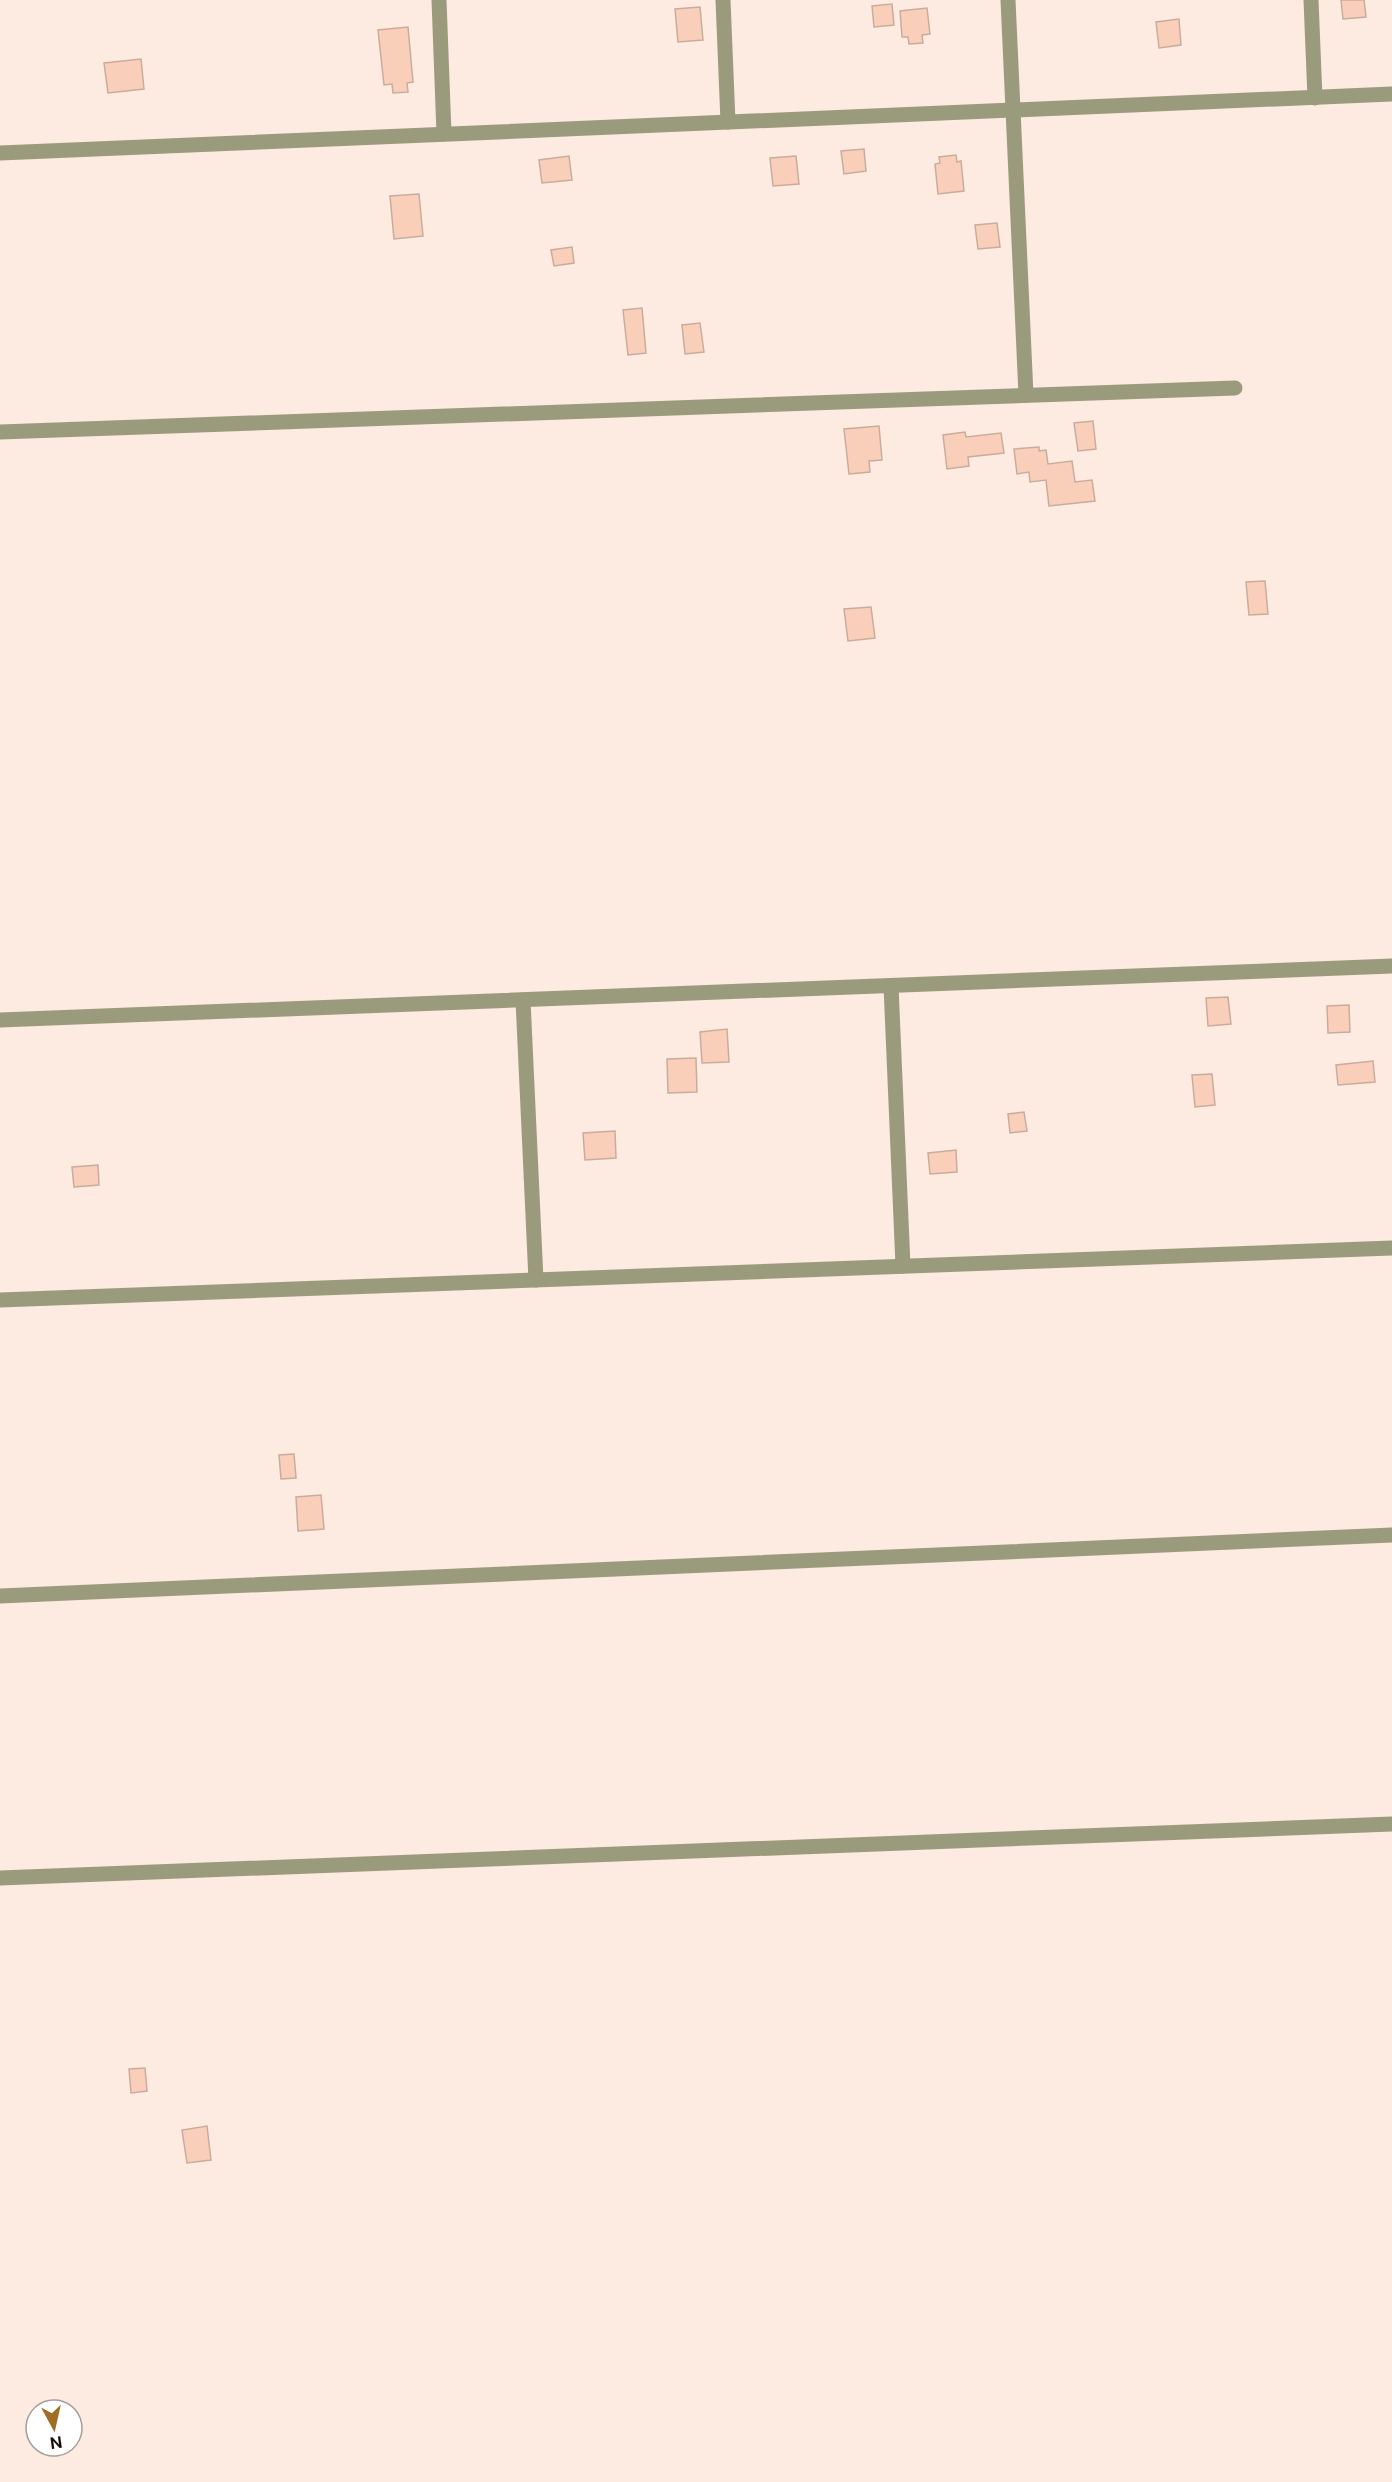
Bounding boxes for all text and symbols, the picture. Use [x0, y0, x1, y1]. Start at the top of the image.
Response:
north arrow [24, 2398, 84, 2458]
text: N [48, 2432, 64, 2453]

